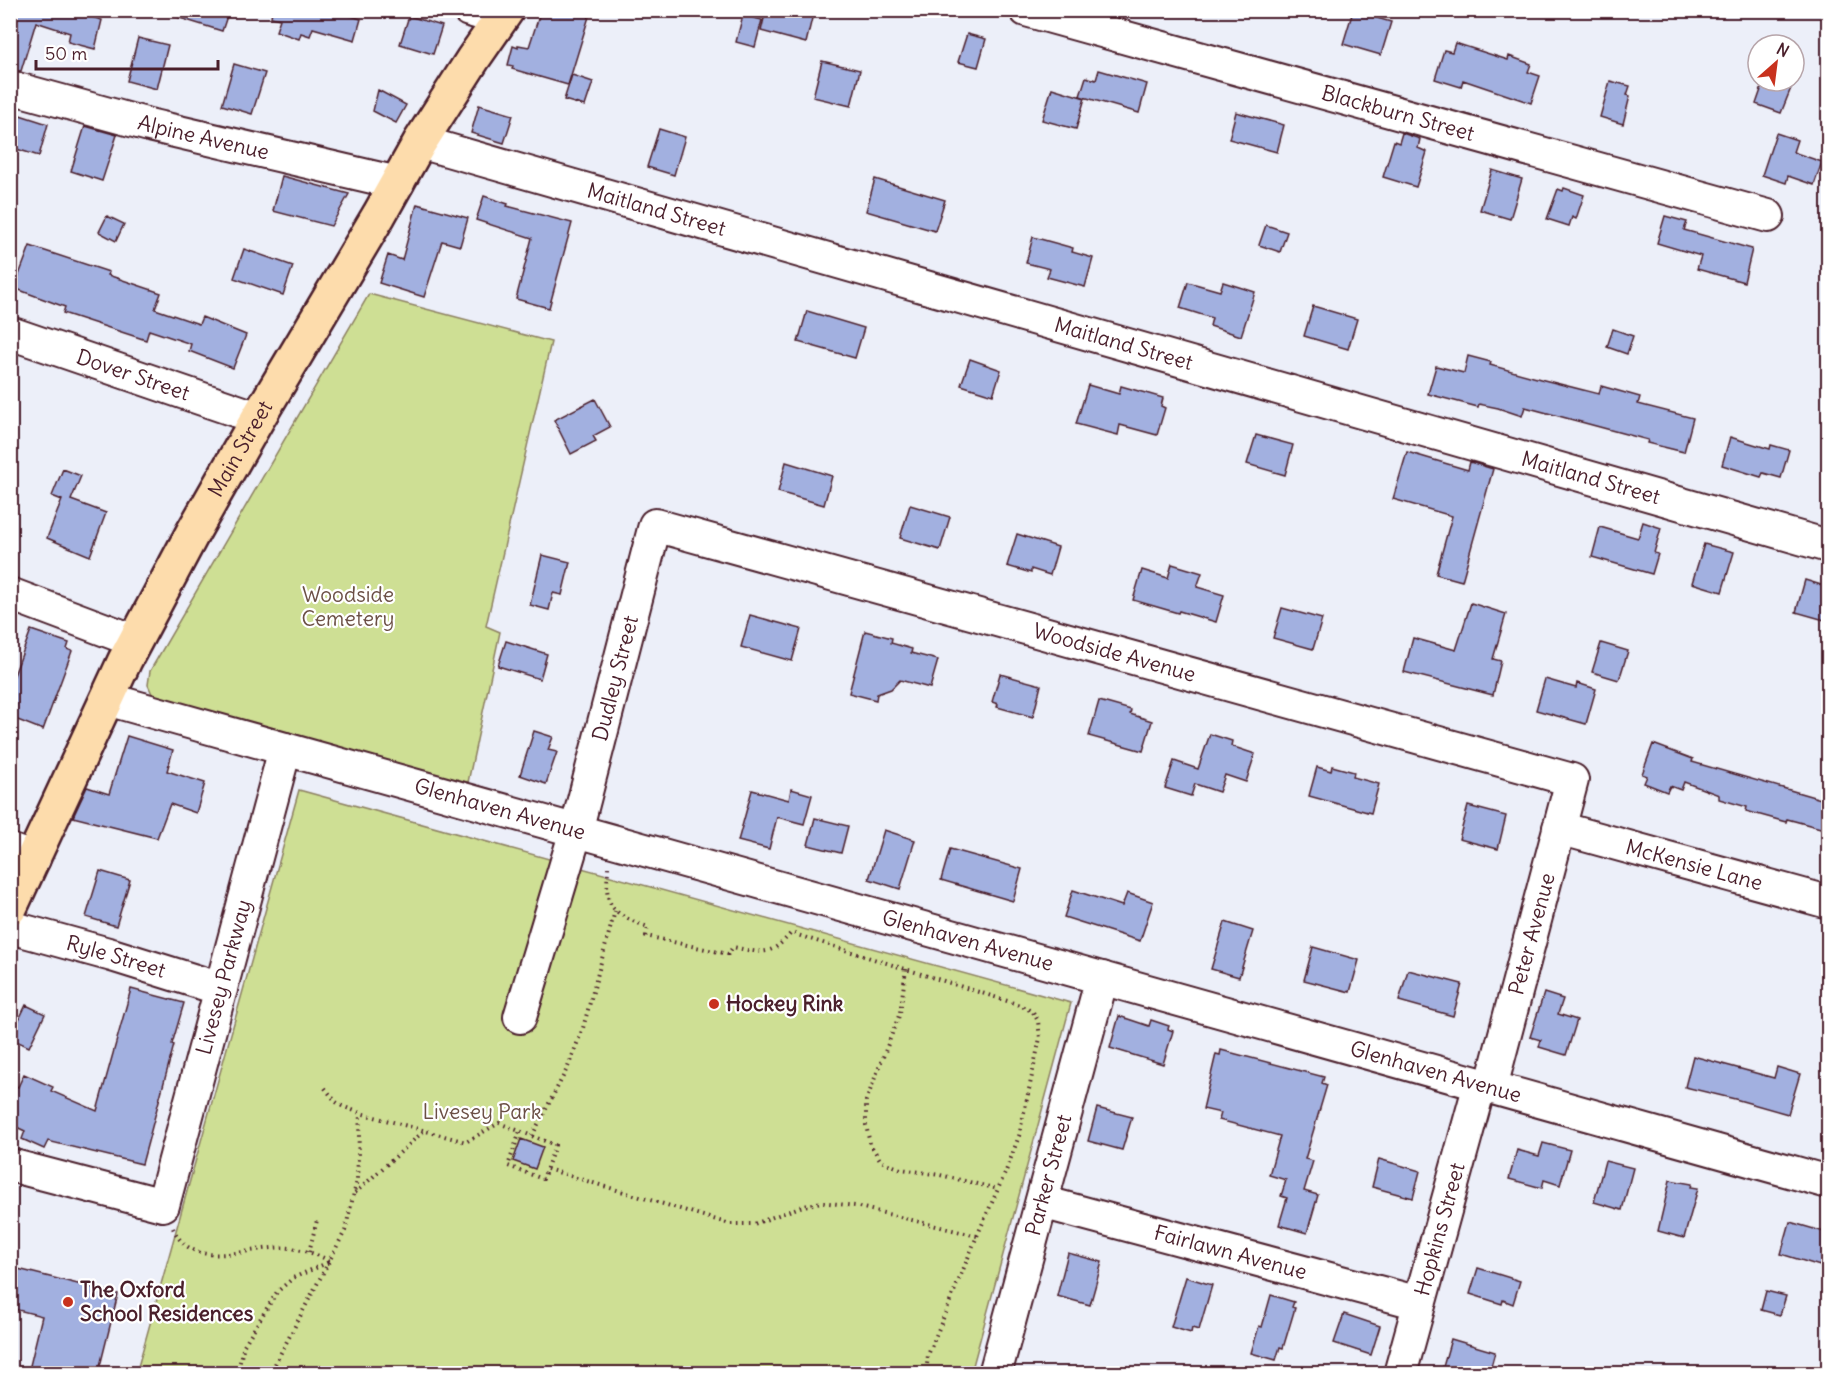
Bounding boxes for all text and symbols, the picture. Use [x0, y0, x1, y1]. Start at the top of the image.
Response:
scale bar [36, 33, 218, 71]
north arrow [1746, 33, 1806, 93]
text: N [1773, 38, 1793, 61]
text: 50 m [45, 42, 87, 65]
street label: Blackburn Street [1319, 79, 1478, 147]
street label: Alpine Avenue [135, 109, 272, 166]
street label: Maitland Street [584, 177, 729, 242]
street label: Maitland Street [1051, 311, 1196, 376]
street label: Dover Street [73, 343, 193, 407]
street label: Main Street [202, 395, 278, 502]
street label: Maitland Street [1518, 445, 1663, 510]
park label: Woodside Cemetery [302, 581, 395, 632]
street label: Dudley Street [586, 613, 644, 744]
street label: Woodside Avenue [1030, 617, 1199, 688]
street label: Glenhaven Avenue [411, 772, 589, 846]
street label: McKensie Lane [1623, 833, 1766, 896]
street label: Peter Avenue [1502, 870, 1561, 998]
street label: Livesey Parkway [190, 897, 257, 1057]
street label: Glenhaven Avenue [879, 903, 1057, 977]
street label: Ryle Street [63, 929, 169, 984]
place label: Hockey Rink [726, 990, 844, 1017]
marker: Hockey Rink [707, 997, 721, 1011]
street label: Glenhaven Avenue [1347, 1035, 1524, 1108]
park label: Livesey Park [423, 1098, 541, 1125]
street label: Parker Street [1019, 1112, 1077, 1238]
street label: Hopkins Street [1408, 1160, 1471, 1299]
street label: Fairlawn Avenue [1151, 1219, 1310, 1285]
place label: The Oxford School Residences [80, 1276, 254, 1327]
marker: The Oxford School Residences [61, 1295, 75, 1309]

